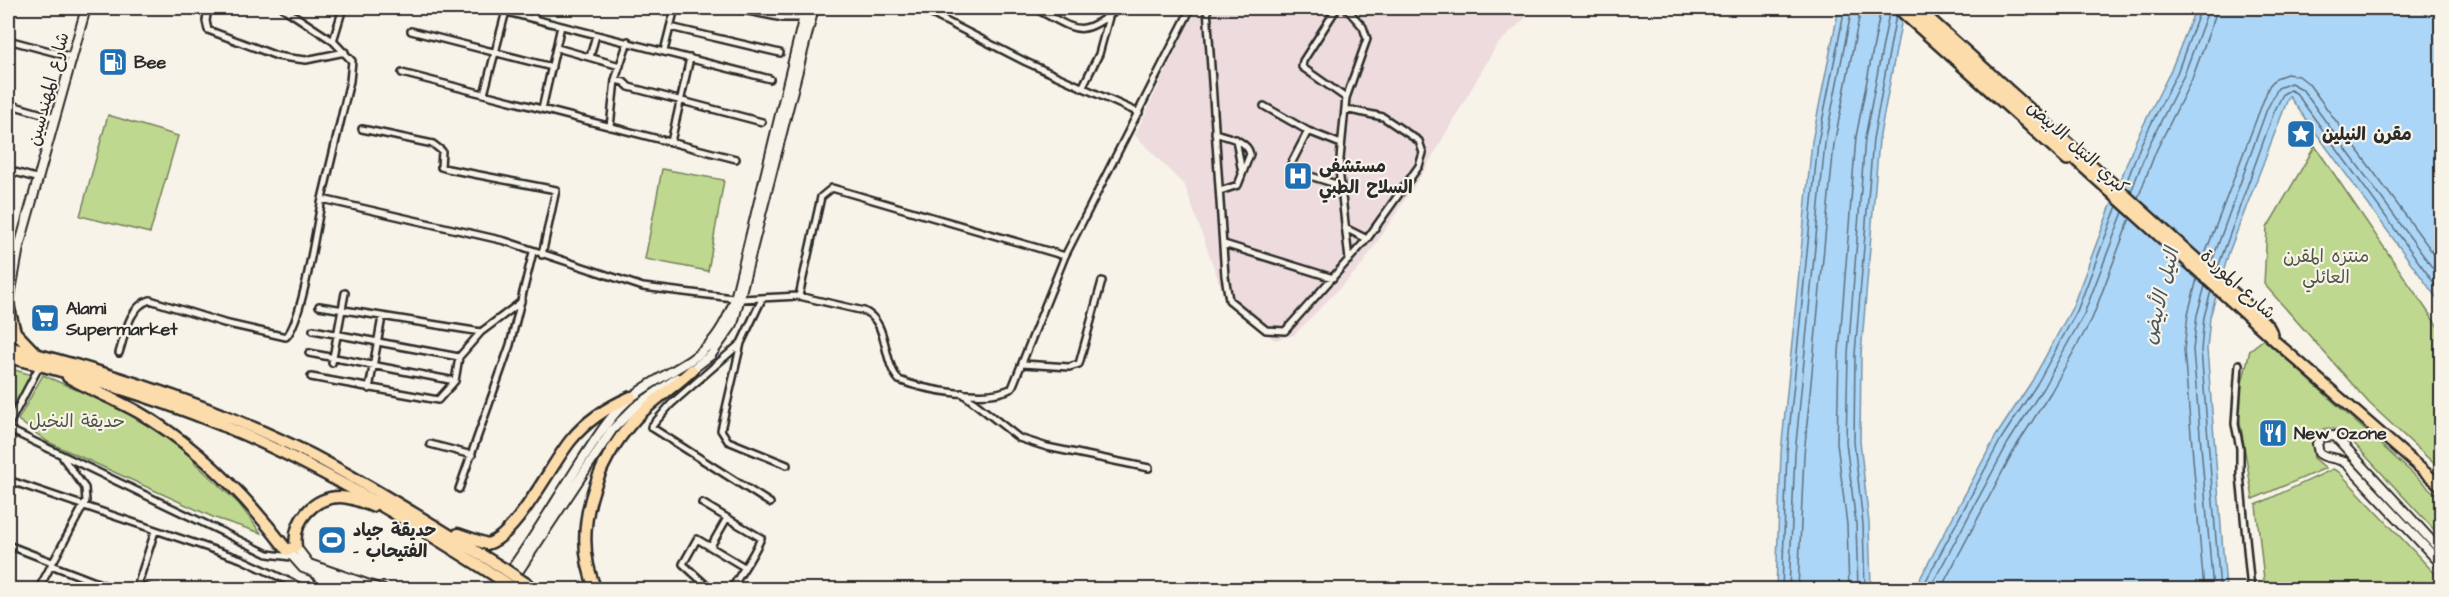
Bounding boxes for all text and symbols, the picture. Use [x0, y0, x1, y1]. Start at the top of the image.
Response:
street label: شارع المهندسين [21, 29, 76, 149]
fuel station icon: Bee [97, 46, 129, 78]
place label: Bee [134, 50, 167, 75]
street label: كبري النيل الابيض [2021, 95, 2134, 200]
place icon: مقرن النيلين [2285, 118, 2317, 150]
place label: مقرن النيلين [2322, 122, 2412, 147]
place label: مستشفى السلاح الطبي [1319, 154, 1413, 203]
hospital icon: مستشفى السلاح الطبي [1282, 160, 1314, 192]
water label: النيل الأبيض [2135, 242, 2187, 347]
street label: شارع الموردة [2194, 244, 2281, 325]
park label: منتزه المقرن العائلي [2283, 244, 2369, 293]
place label: Alami Supermarket [65, 296, 178, 342]
supermarket icon: Alami Supermarket [29, 302, 61, 334]
park label: حديقة النخيل [29, 409, 125, 434]
restaurant icon: New Ozone [2257, 417, 2289, 449]
place label: New Ozone [2294, 421, 2387, 446]
place label: حديقة جياد - الفتيحاب [353, 518, 437, 564]
sports icon: حديقة جياد - الفتيحاب [316, 524, 348, 556]

